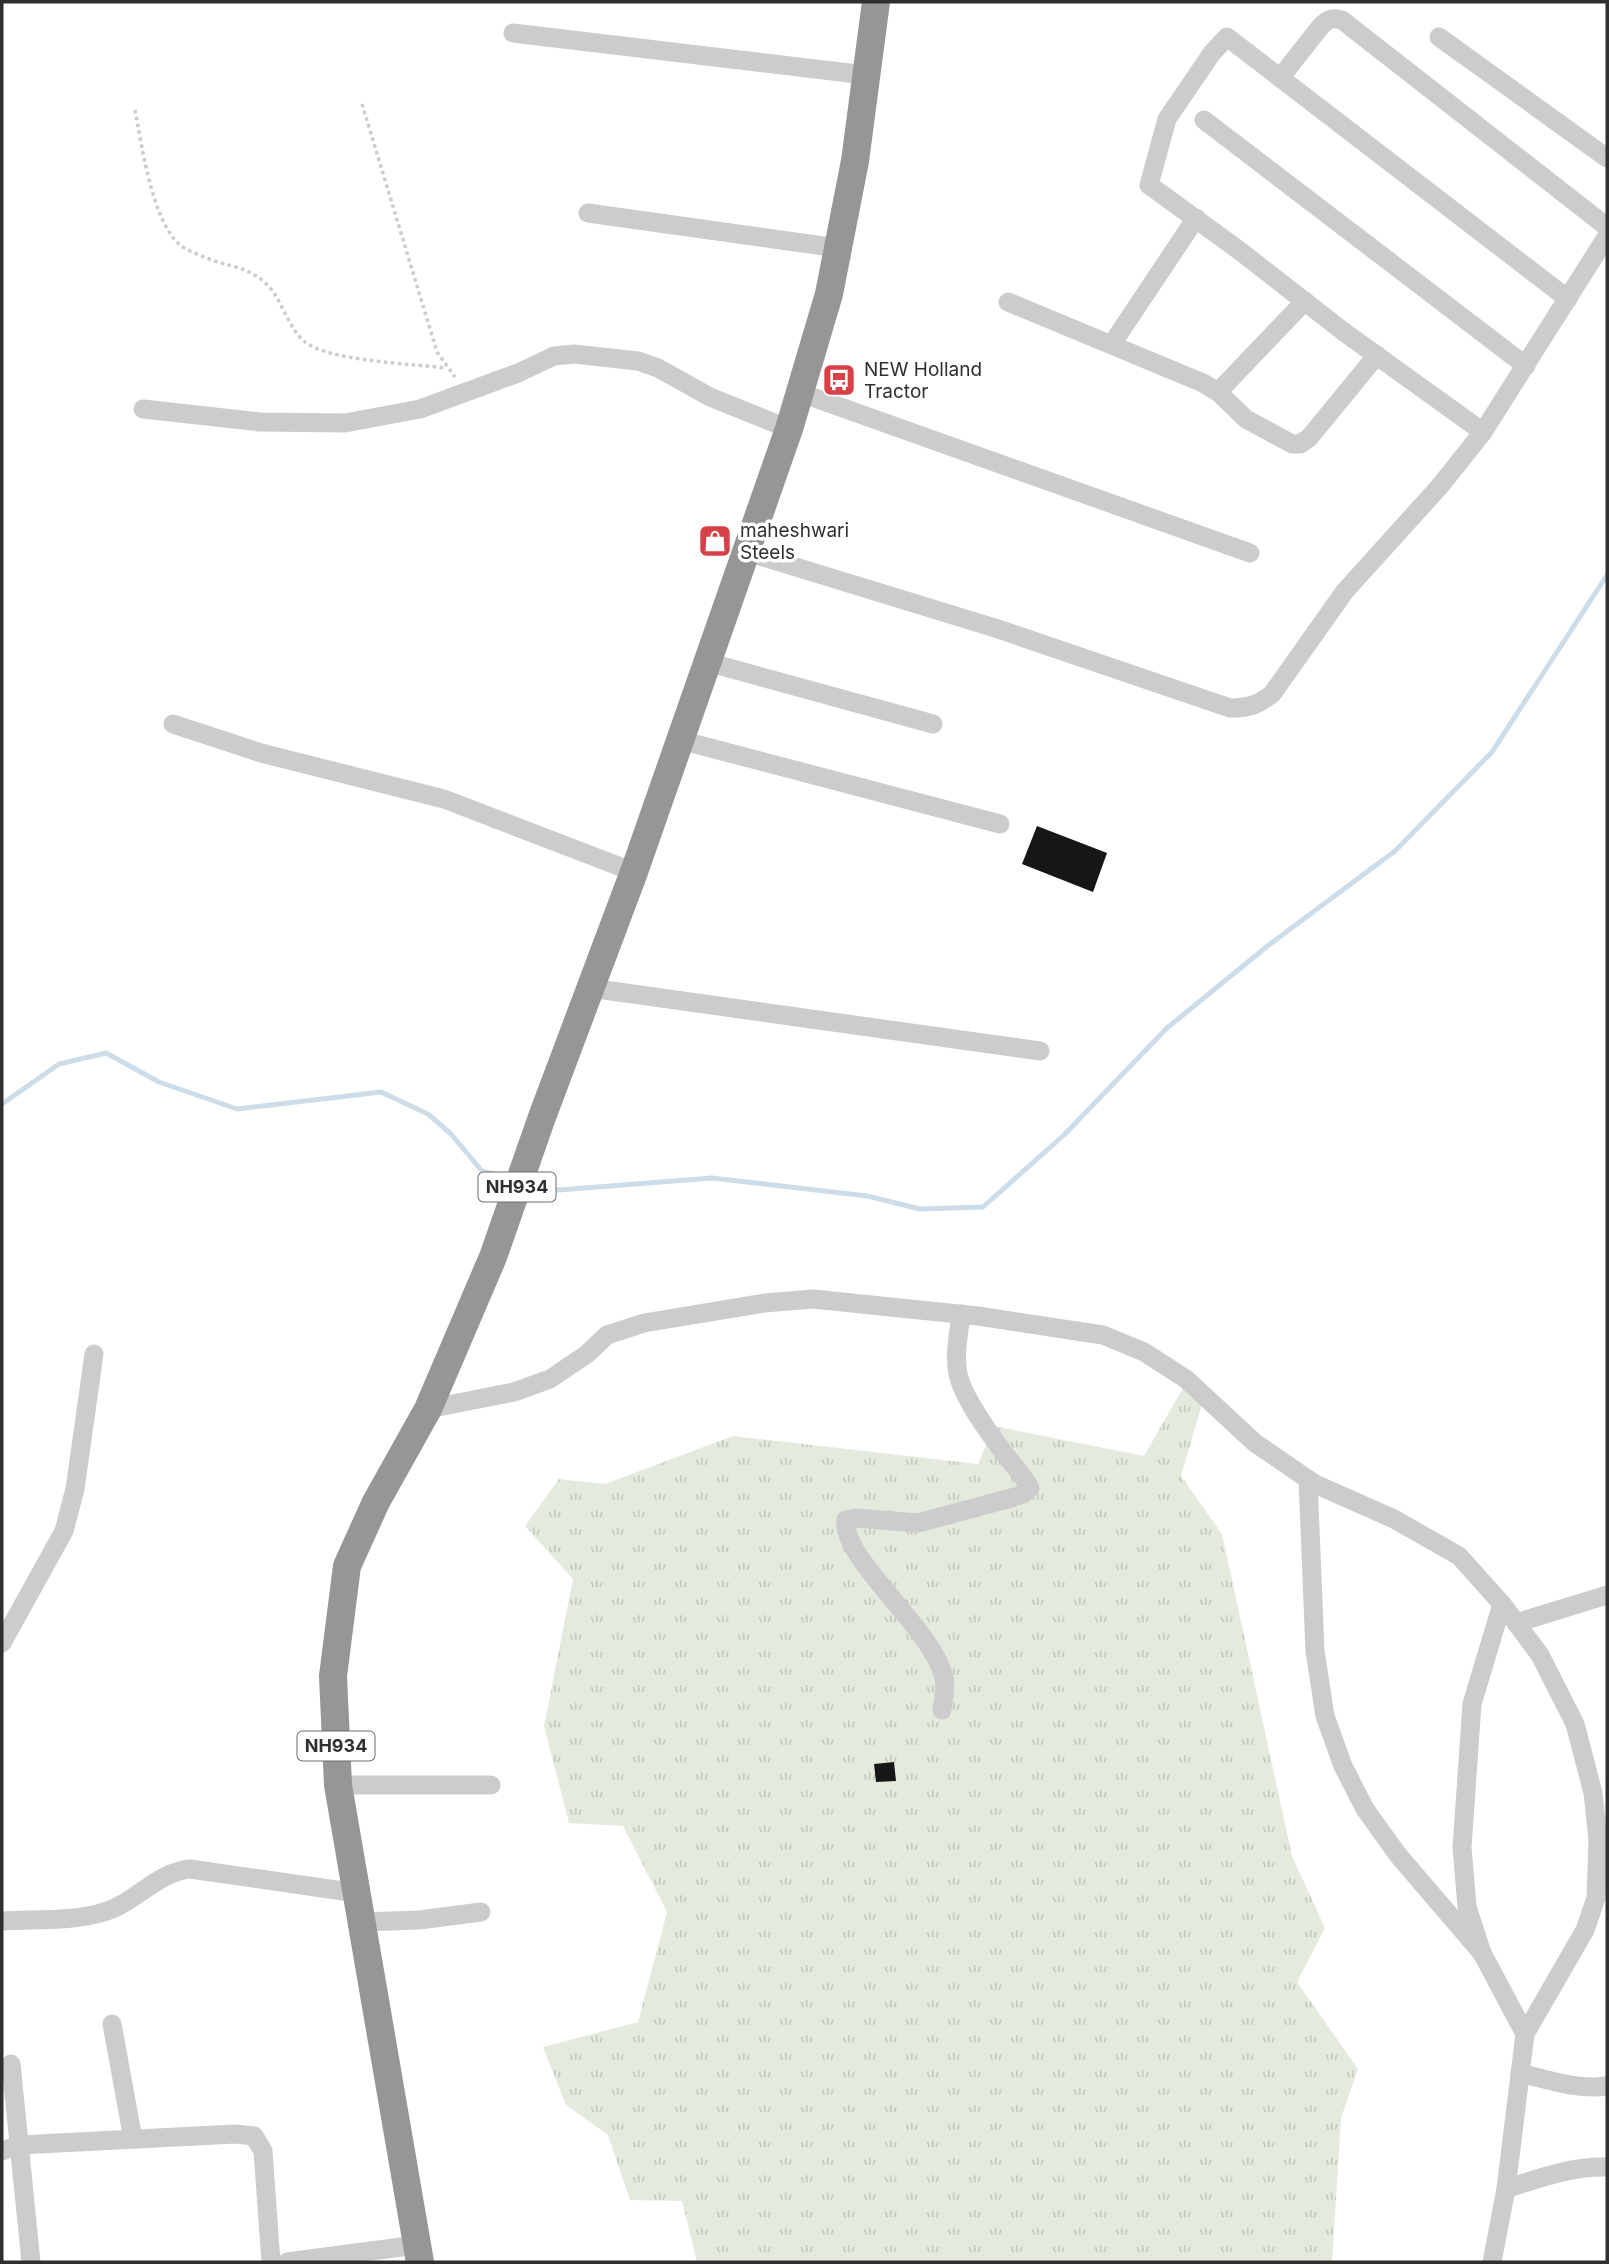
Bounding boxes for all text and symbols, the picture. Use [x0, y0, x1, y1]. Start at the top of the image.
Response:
place label: NEW Holland Tractor [864, 358, 982, 403]
bus stop icon: NEW Holland Tractor [820, 361, 858, 399]
place label: maheshwari Steels [740, 519, 849, 564]
shop icon: maheshwari Steels [696, 522, 734, 560]
road number: NH934 [478, 1172, 556, 1202]
road number: NH934 [298, 1731, 374, 1760]

